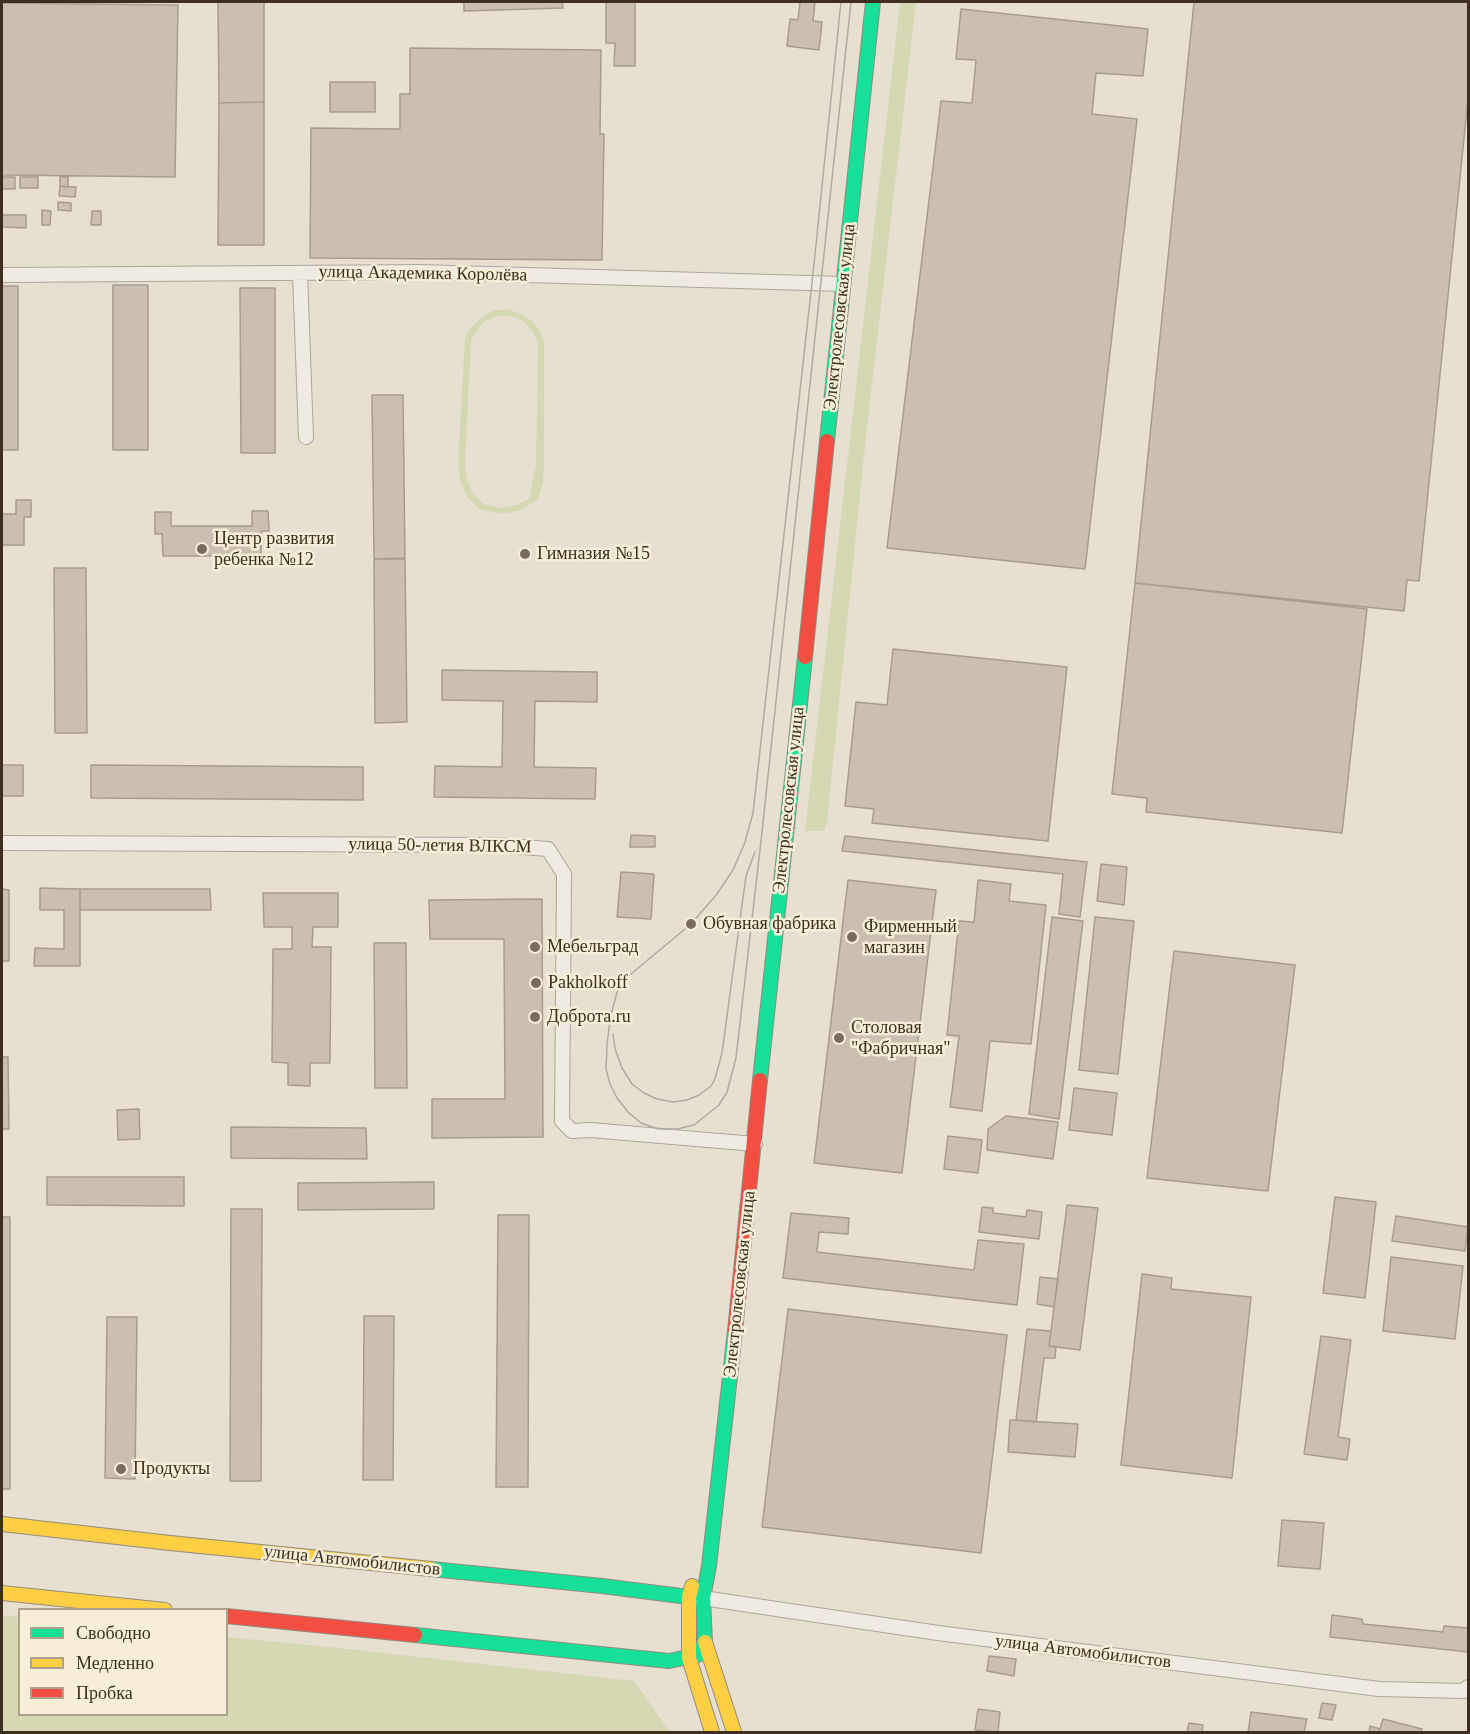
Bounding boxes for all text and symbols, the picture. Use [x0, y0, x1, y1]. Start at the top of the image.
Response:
street label: Электролесовская улица [819, 223, 861, 411]
street label: улица Академика Королёва [319, 261, 527, 287]
place label: Центр развития ребенка №12 [214, 528, 334, 570]
marker: Центр развития ребенка №12 [195, 542, 209, 556]
place label: Гимназия №15 [537, 543, 650, 565]
marker: Гимназия №15 [518, 547, 532, 561]
street label: Электролесовская улица [768, 706, 810, 894]
street label: улица 50-летия ВЛКСМ [348, 834, 532, 858]
place label: Обувная фабрика [703, 913, 836, 935]
place label: Фирменный магазин [864, 916, 957, 958]
marker: Обувная фабрика [684, 917, 698, 931]
marker: Фирменный магазин [845, 930, 859, 944]
place label: Мебельград [547, 936, 638, 958]
marker: Мебельград [528, 940, 542, 954]
place label: Pakholkoff [548, 972, 628, 994]
marker: Pakholkoff [529, 976, 543, 990]
place label: Доброта.ru [547, 1006, 631, 1028]
marker: Доброта.ru [528, 1010, 542, 1024]
place label: Столовая "Фабричная" [851, 1017, 951, 1060]
marker: Столовая "Фабричная" [832, 1031, 846, 1045]
street label: Электролесовская улица [719, 1190, 761, 1378]
place label: Продукты [133, 1458, 210, 1480]
marker: Продукты [114, 1462, 128, 1476]
street label: улица Автомобилистов [263, 1541, 441, 1581]
legend [18, 1608, 228, 1716]
text: Свободно [76, 1623, 151, 1643]
street label: улица Автомобилистов [994, 1630, 1172, 1674]
text: Медленно [76, 1653, 154, 1673]
text: Пробка [76, 1683, 133, 1703]

